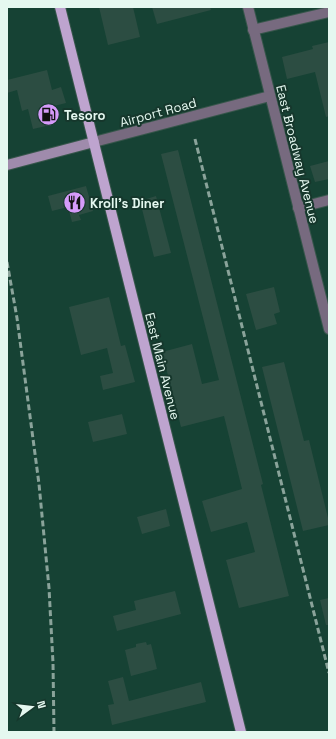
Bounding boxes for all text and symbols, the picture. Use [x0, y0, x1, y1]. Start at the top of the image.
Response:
street label: East Broadway Avenue [272, 83, 323, 225]
street label: Airport Road [118, 94, 198, 131]
fuel station icon: Tesoro [36, 102, 62, 128]
place label: Tesoro [64, 107, 106, 124]
restaurant icon: Kroll's Diner [62, 190, 88, 216]
place label: Kroll's Diner [90, 195, 165, 212]
street label: East Main Avenue [141, 311, 184, 421]
north arrow [12, 687, 52, 727]
text: N [34, 699, 49, 710]

